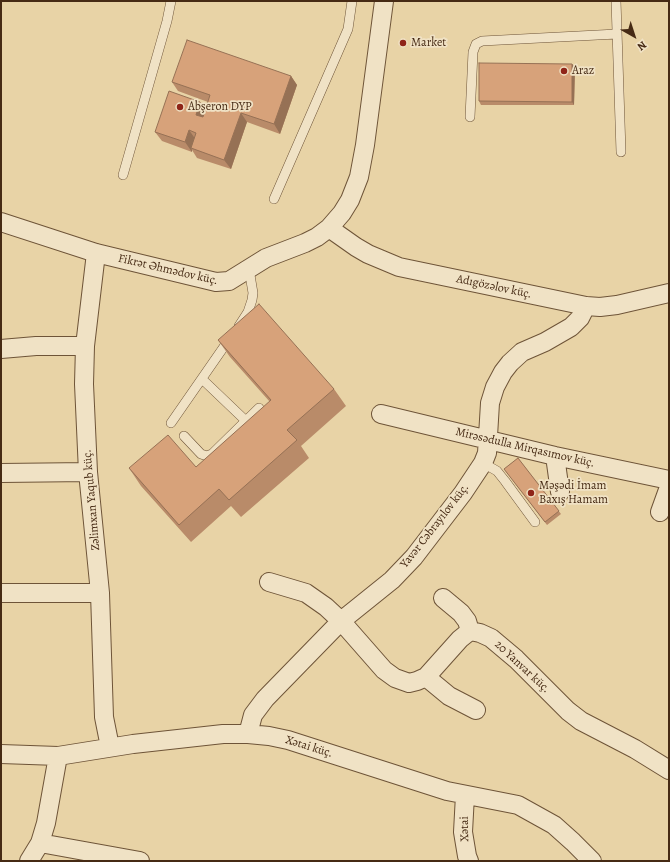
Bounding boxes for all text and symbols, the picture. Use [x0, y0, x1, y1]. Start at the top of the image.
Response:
north arrow [614, 16, 654, 56]
place label: Market [411, 36, 446, 50]
text: N [634, 37, 650, 54]
marker: Market [398, 38, 408, 48]
place label: Araz [572, 64, 594, 78]
marker: Araz [559, 66, 569, 76]
place label: Abşeron DYP [188, 100, 252, 114]
marker: Abşeron DYP [175, 102, 185, 112]
street label: Fikrət Əhmədov küç. [117, 252, 219, 288]
street label: Adıgözəlov küç. [455, 272, 533, 302]
street label: Mirəsədulla Mirqasımov küç. [454, 425, 596, 471]
street label: Zəlimxan Yaqub küç. [80, 449, 104, 551]
place label: Məşədi İmam Baxış Hamam [539, 479, 608, 507]
street label: Yavər Cəbrayılov küç. [398, 481, 472, 571]
marker: Məşədi İmam Baxış Hamam [526, 488, 536, 498]
street label: 20 Yanvar küç. [491, 638, 553, 696]
street label: Xətai küç. [283, 733, 335, 761]
street label: Xətai [458, 816, 472, 842]

